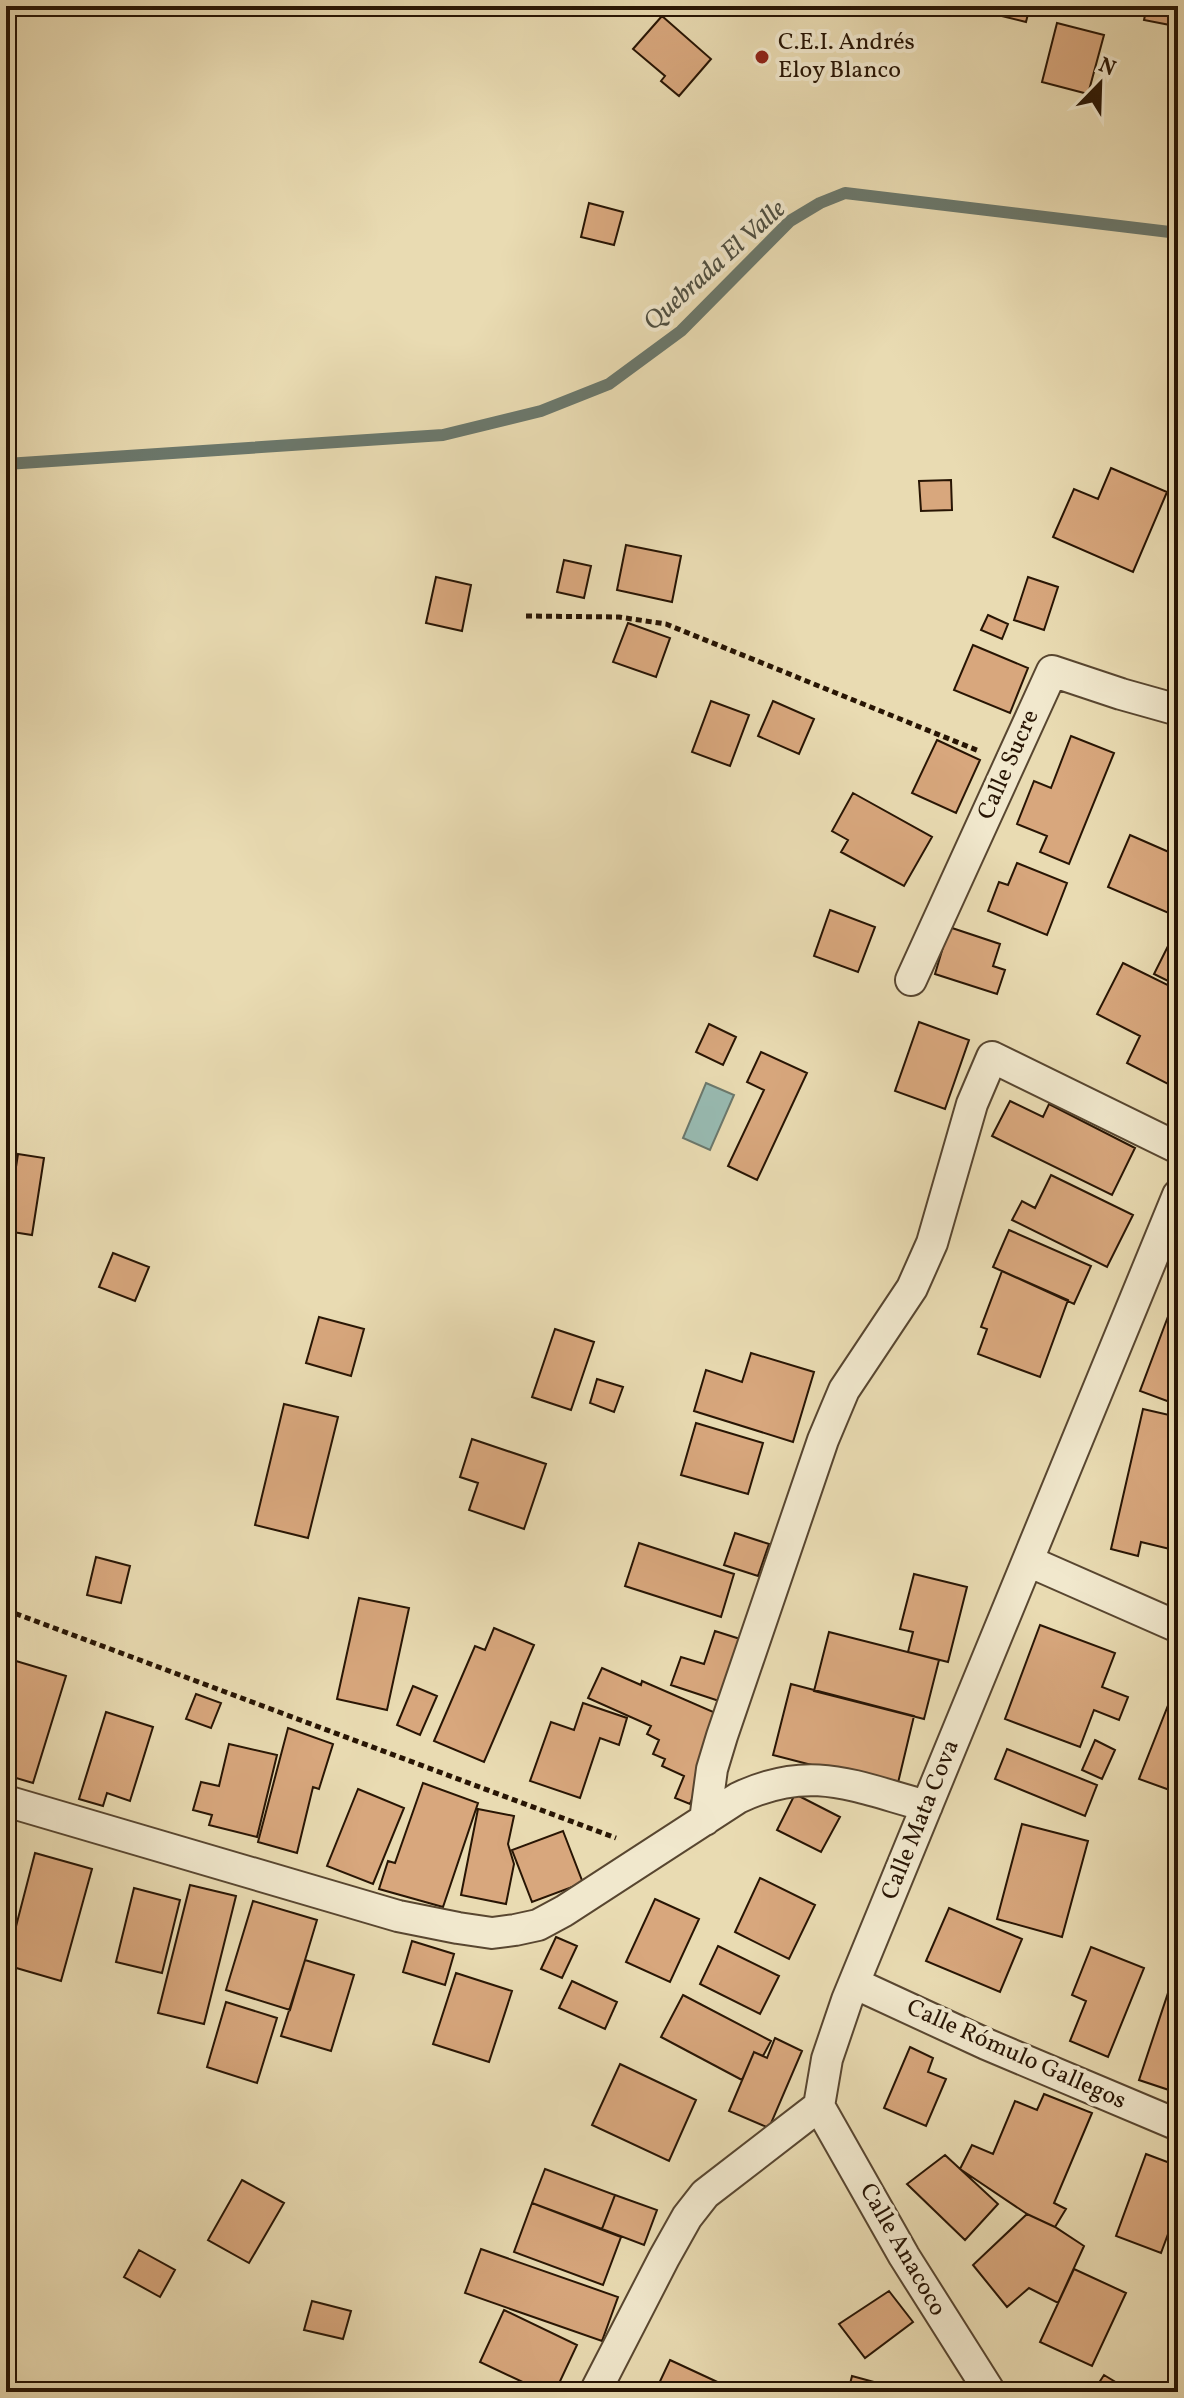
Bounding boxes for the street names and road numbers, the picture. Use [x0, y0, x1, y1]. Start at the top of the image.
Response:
street label: Calle Sucre [970, 705, 1048, 825]
street label: Calle Mata Cova [873, 1735, 969, 1905]
street label: Calle Rómulo Gallegos [901, 1991, 1131, 2119]
street label: Calle Anacoco [850, 2177, 954, 2323]

